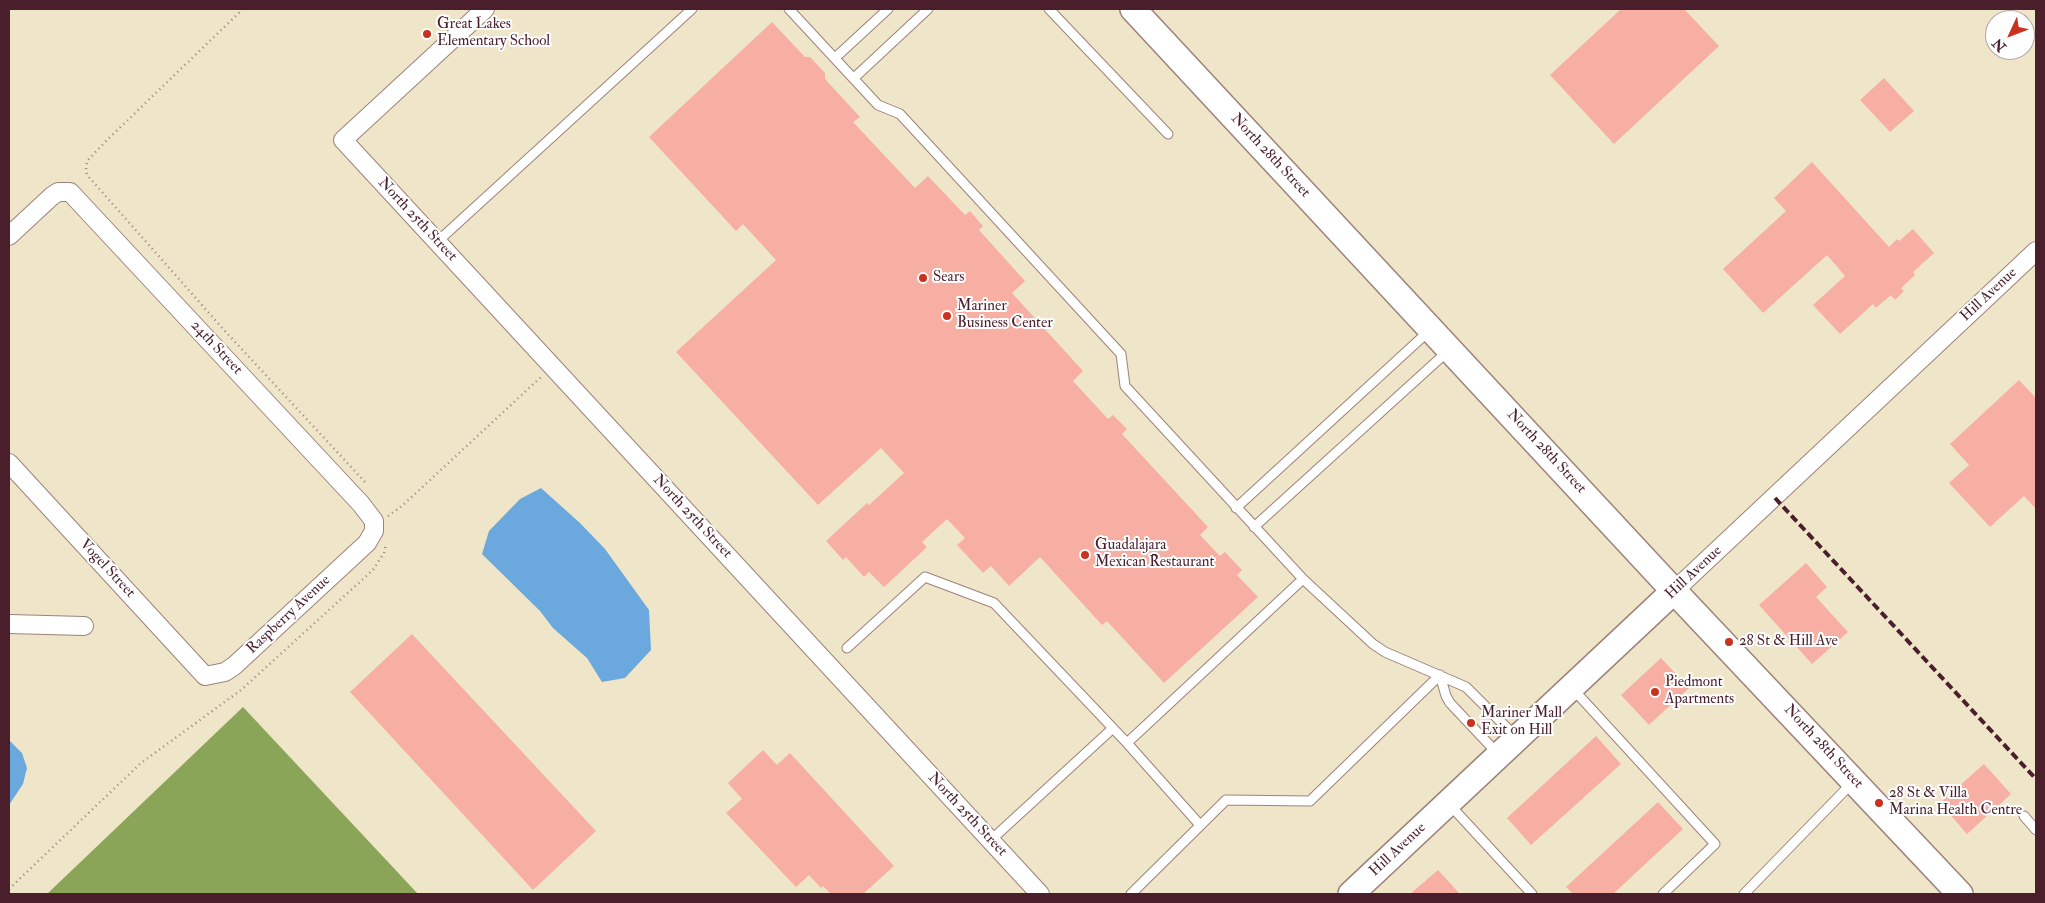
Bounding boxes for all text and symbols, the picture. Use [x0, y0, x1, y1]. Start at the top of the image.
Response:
north arrow [1985, 10, 2035, 60]
place label: Great Lakes Elementary School [437, 16, 550, 51]
marker: Great Lakes Elementary School [421, 28, 433, 40]
text: N [1989, 35, 2010, 55]
street label: North 28th Street [1226, 110, 1314, 202]
street label: North 25th Street [374, 174, 460, 266]
street label: Hill Avenue [1957, 264, 2021, 326]
place label: Sears [933, 269, 965, 287]
marker: Sears [917, 272, 929, 284]
place label: Mariner Business Center [957, 298, 1053, 333]
marker: Mariner Business Center [941, 310, 953, 322]
street label: 24th Street [186, 317, 246, 379]
street label: North 28th Street [1502, 406, 1590, 498]
street label: North 25th Street [649, 471, 735, 563]
street label: Vogel Street [75, 536, 139, 602]
place label: Guadalajara Mexican Restaurant [1095, 537, 1214, 572]
street label: Hill Avenue [1662, 542, 1726, 604]
marker: Guadalajara Mexican Restaurant [1079, 549, 1091, 561]
street label: Raspberry Avenue [244, 572, 334, 658]
place label: 28 St & Hill Ave [1739, 633, 1838, 651]
marker: 28 St & Hill Ave [1723, 636, 1735, 648]
place label: Piedmont Apartments [1665, 674, 1734, 709]
marker: Piedmont Apartments [1649, 686, 1661, 698]
street label: North 28th Street [1779, 701, 1867, 793]
place label: Mariner Mall Exit on Hill [1481, 705, 1562, 740]
marker: Mariner Mall Exit on Hill [1465, 717, 1477, 729]
street label: North 25th Street [924, 769, 1010, 861]
place label: 28 St & Villa Marina Health Centre [1889, 785, 2022, 820]
marker: 28 St & Villa Marina Health Centre [1873, 797, 1885, 809]
street label: Hill Avenue [1366, 819, 1430, 881]

